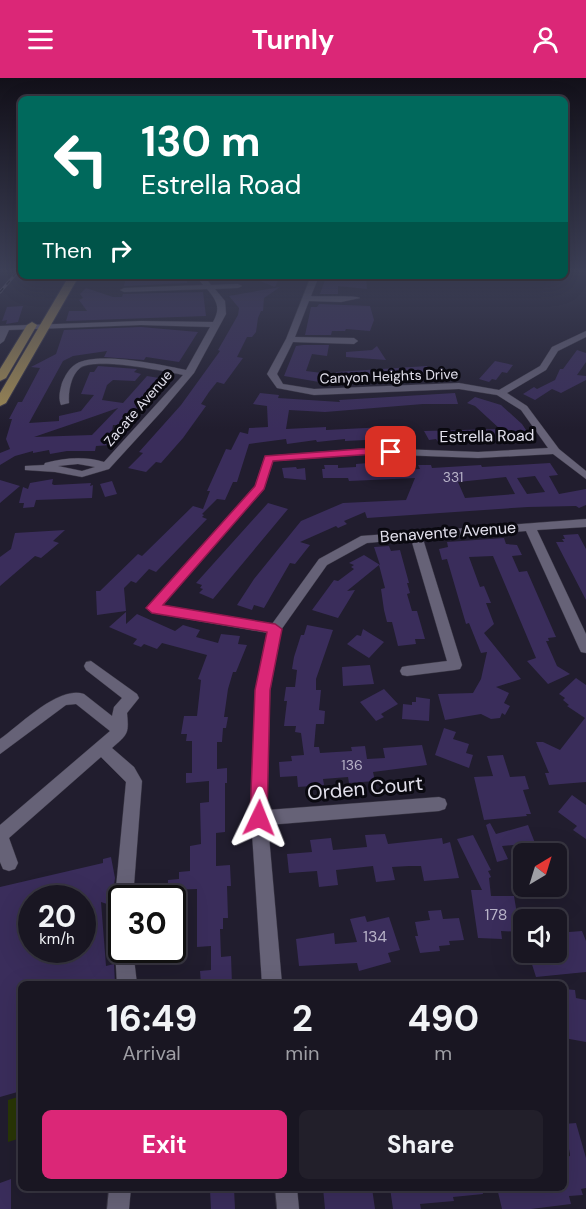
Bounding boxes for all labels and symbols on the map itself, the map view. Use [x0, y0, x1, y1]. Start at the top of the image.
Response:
street label: Canyon Heights Drive [319, 365, 459, 387]
street label: Zacate Avenue [100, 366, 176, 450]
street label: Estrella Road [439, 425, 535, 447]
pin [365, 426, 416, 477]
house number: 331 [443, 468, 463, 486]
street label: Benavente Avenue [379, 517, 517, 547]
house number: 136 [341, 756, 363, 774]
street label: Orden Court [306, 770, 424, 806]
position arrow [227, 786, 291, 850]
north arrow [513, 843, 567, 897]
speed limit sign: 30 [108, 885, 186, 963]
house number: 178 [485, 904, 508, 925]
house number: 134 [363, 926, 387, 947]

